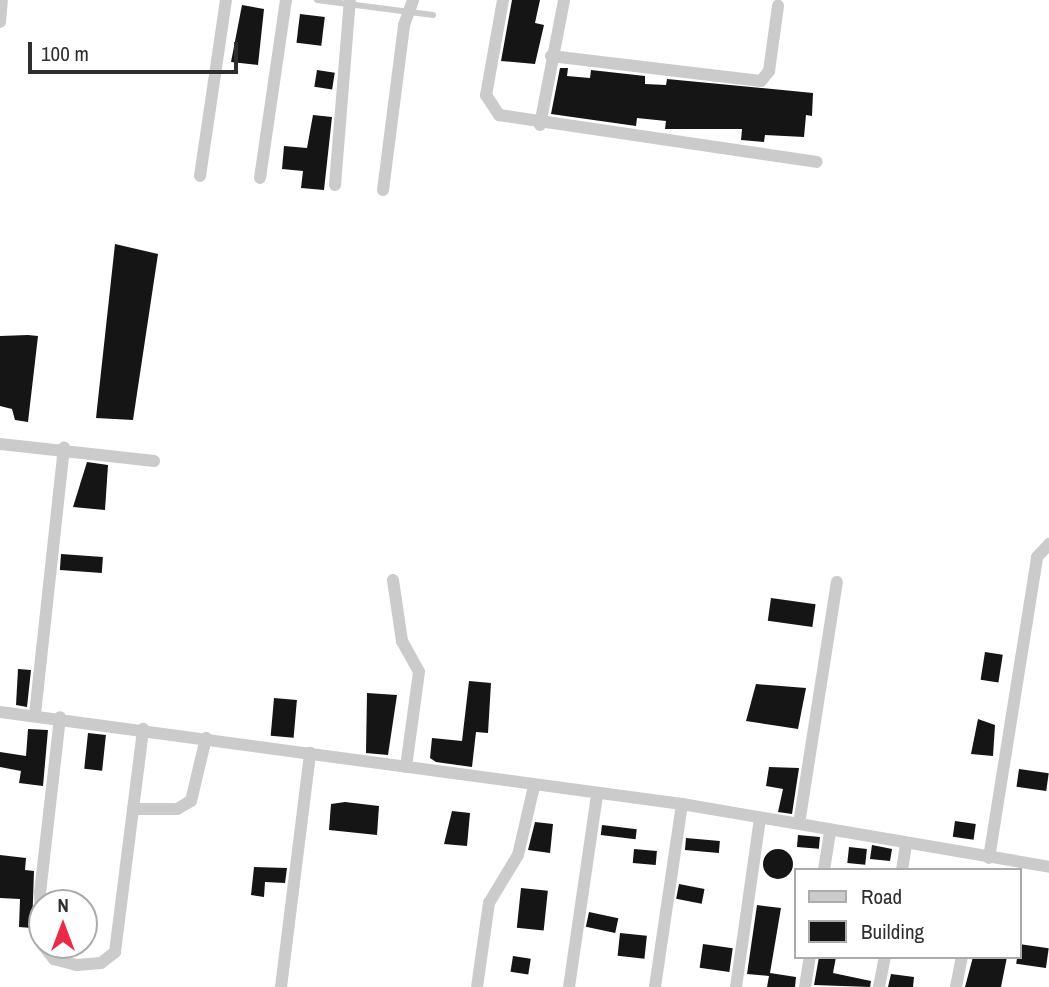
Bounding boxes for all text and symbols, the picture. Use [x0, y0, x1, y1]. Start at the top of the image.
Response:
scale bar [32, 28, 242, 72]
text: 100 m [41, 39, 89, 68]
legend [794, 868, 1021, 959]
text: Road [861, 882, 902, 911]
north arrow [28, 889, 98, 959]
text: N [57, 892, 69, 918]
text: Building [861, 917, 924, 946]

